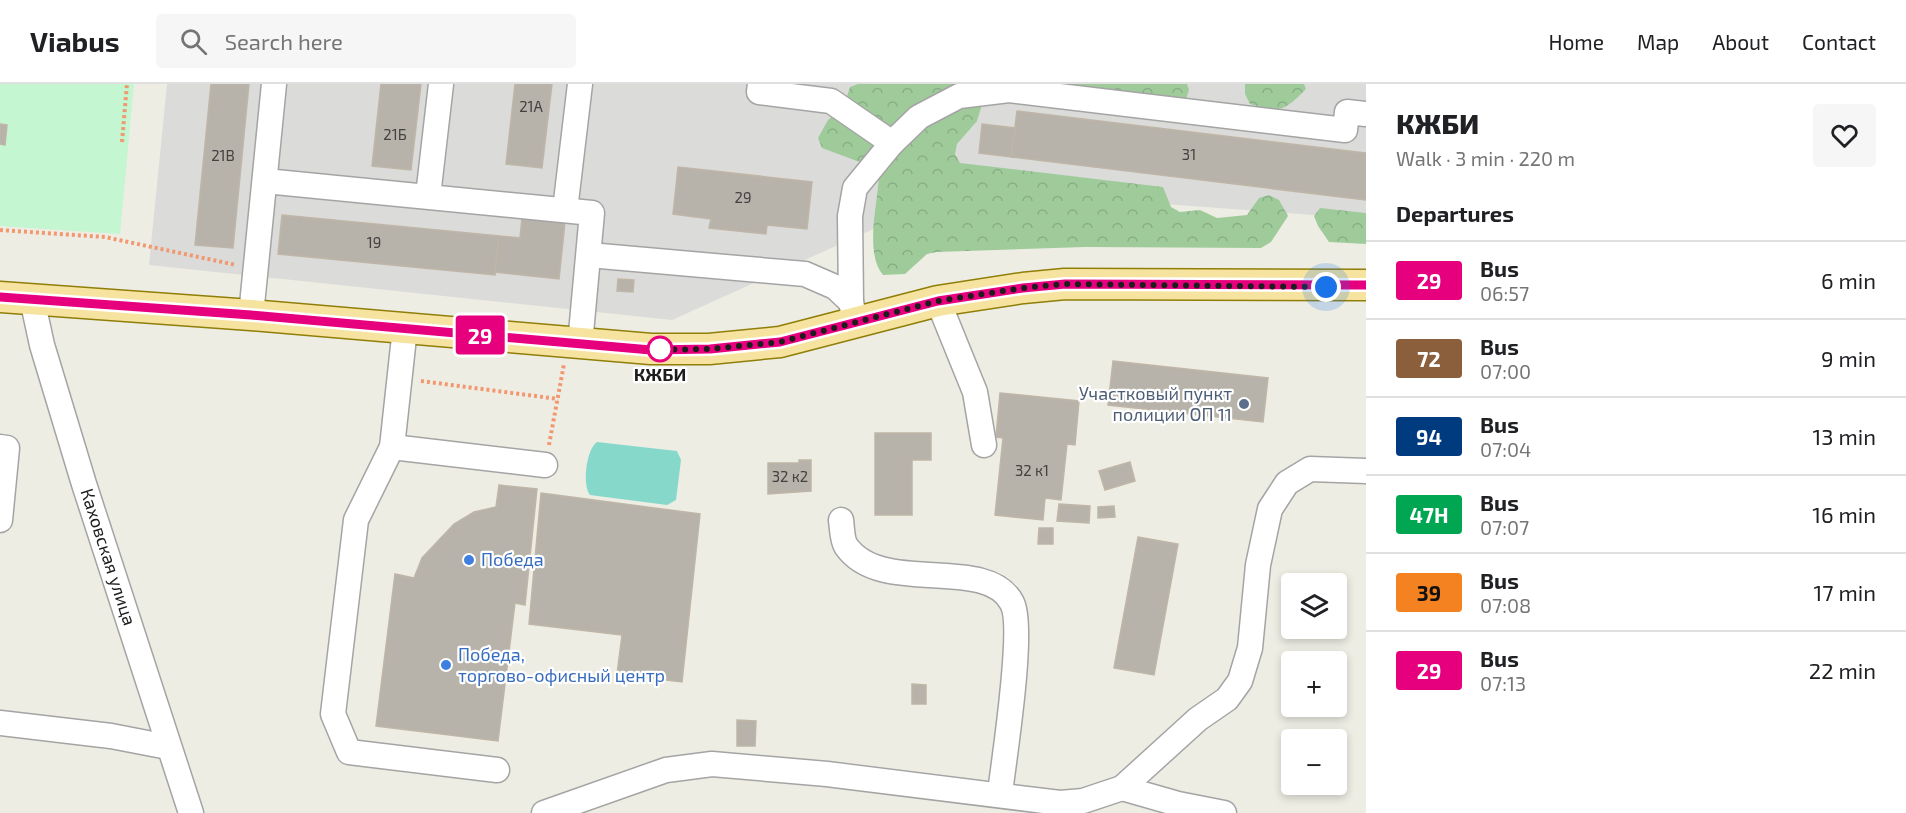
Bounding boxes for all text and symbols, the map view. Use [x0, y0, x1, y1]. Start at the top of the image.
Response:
search box [156, 14, 576, 68]
text: Viabus [30, 24, 120, 58]
icon: search [177, 25, 210, 58]
text: Search here [225, 28, 343, 54]
text: Home [1548, 29, 1604, 54]
text: Map [1637, 29, 1679, 54]
text: About [1712, 29, 1769, 54]
text: Contact [1802, 29, 1876, 54]
house number: 21А [519, 97, 544, 115]
button: heart [1813, 104, 1876, 167]
text: КЖБИ [1396, 106, 1479, 140]
house number: 21Б [383, 125, 407, 143]
house number: 31 [1182, 145, 1196, 163]
house number: 21В [211, 146, 235, 164]
text: Walk · 3 min · 220 m [1396, 146, 1575, 170]
house number: 29 [734, 188, 752, 206]
text: Departures [1396, 200, 1514, 226]
house number: 19 [367, 233, 381, 251]
text: Bus [1480, 255, 1519, 281]
text: 6 min [1821, 267, 1876, 293]
text: 29 [1417, 268, 1441, 293]
your location [1311, 272, 1341, 302]
text: 06:57 [1480, 281, 1529, 305]
line badge: 29 [453, 316, 507, 354]
text: 29 [468, 323, 492, 348]
text: Bus [1480, 333, 1519, 359]
marker: КЖБИ [647, 336, 673, 362]
text: 9 min [1821, 345, 1876, 371]
text: 72 [1417, 346, 1441, 371]
text: 07:00 [1480, 359, 1531, 383]
place label: КЖБИ [634, 363, 686, 385]
place label: Участковый пункт полиции ОП 11 [1079, 382, 1232, 425]
marker: Участковый пункт полиции ОП 11 [1237, 397, 1251, 411]
text: Bus [1480, 411, 1519, 437]
text: 13 min [1813, 423, 1876, 449]
text: 94 [1416, 424, 1442, 449]
text: 07:04 [1480, 437, 1531, 461]
house number: 32 к1 [1015, 461, 1049, 479]
house number: 32 к2 [772, 467, 808, 485]
street label: Каховская улица [76, 485, 141, 628]
text: Bus [1480, 489, 1519, 515]
text: 16 min [1812, 501, 1876, 527]
text: 47Н [1409, 502, 1449, 527]
text: 07:07 [1480, 515, 1529, 539]
place label: Победа [481, 548, 544, 570]
marker: Победа [462, 553, 476, 567]
text: Bus [1480, 567, 1519, 593]
map controls [1281, 573, 1347, 795]
button: layers [1281, 573, 1347, 639]
text: 17 min [1814, 579, 1876, 605]
text: 39 [1417, 580, 1441, 605]
text: 07:08 [1480, 593, 1531, 617]
place label: Победа, торгово-офисный центр [458, 643, 665, 686]
text: Bus [1480, 645, 1519, 671]
button: + [1281, 651, 1347, 717]
text: 22 min [1809, 657, 1876, 683]
marker: Победа, торгово-офисный центр [439, 658, 453, 672]
text: 29 [1417, 658, 1441, 683]
text: 07:13 [1480, 671, 1526, 695]
button: − [1281, 729, 1347, 795]

